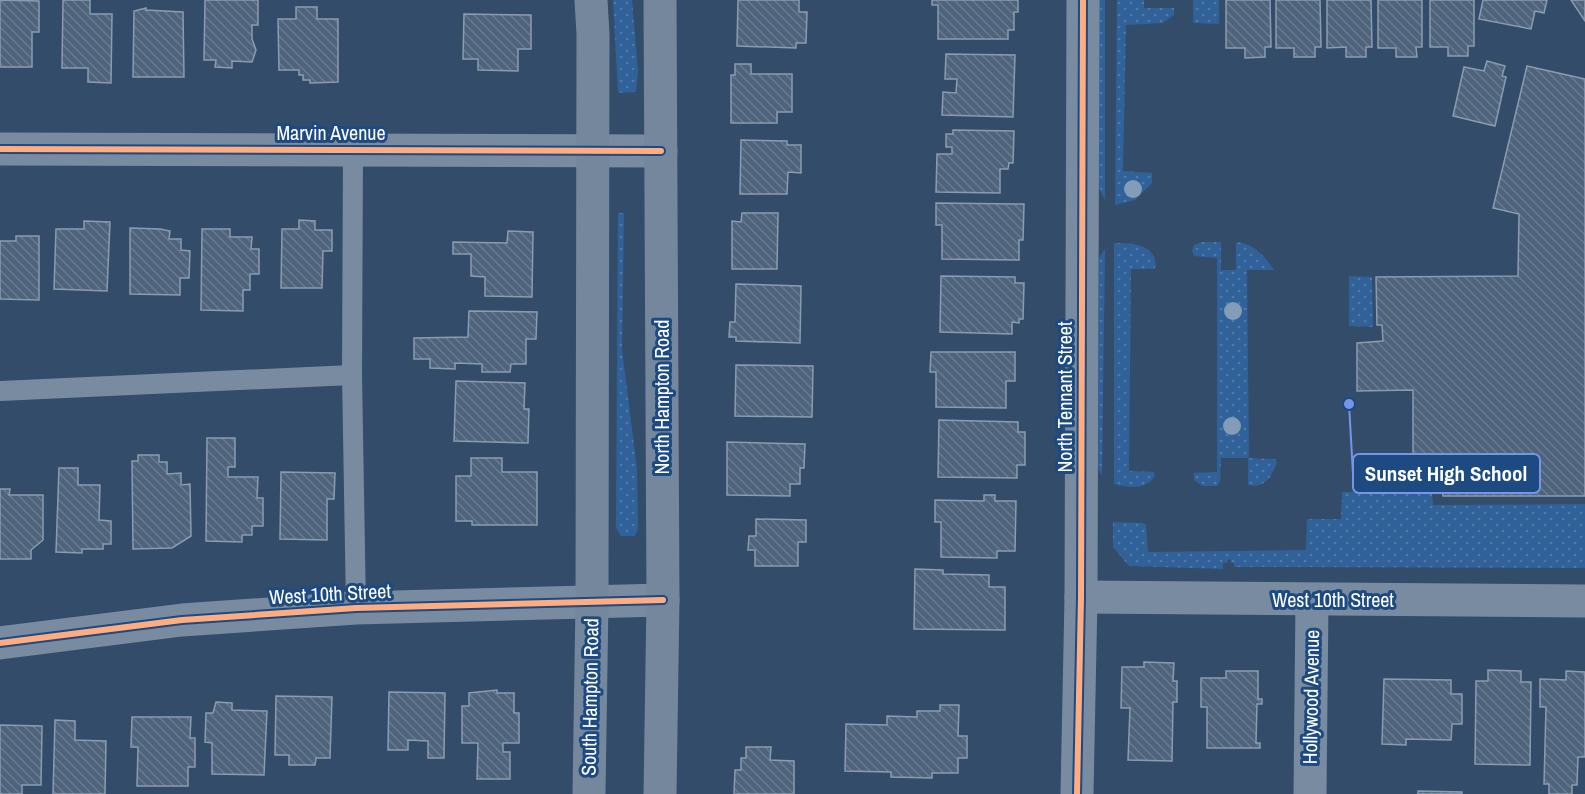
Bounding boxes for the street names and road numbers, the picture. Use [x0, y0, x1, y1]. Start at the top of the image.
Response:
street label: Marvin Avenue [276, 119, 386, 146]
street label: North Hampton Road [648, 320, 675, 474]
street label: North Tennant Street [1051, 321, 1078, 473]
street label: West 10th Street [268, 577, 392, 610]
street label: West 10th Street [1272, 586, 1394, 613]
street label: South Hampton Road [575, 618, 604, 776]
street label: Hollywood Avenue [1296, 629, 1325, 765]

